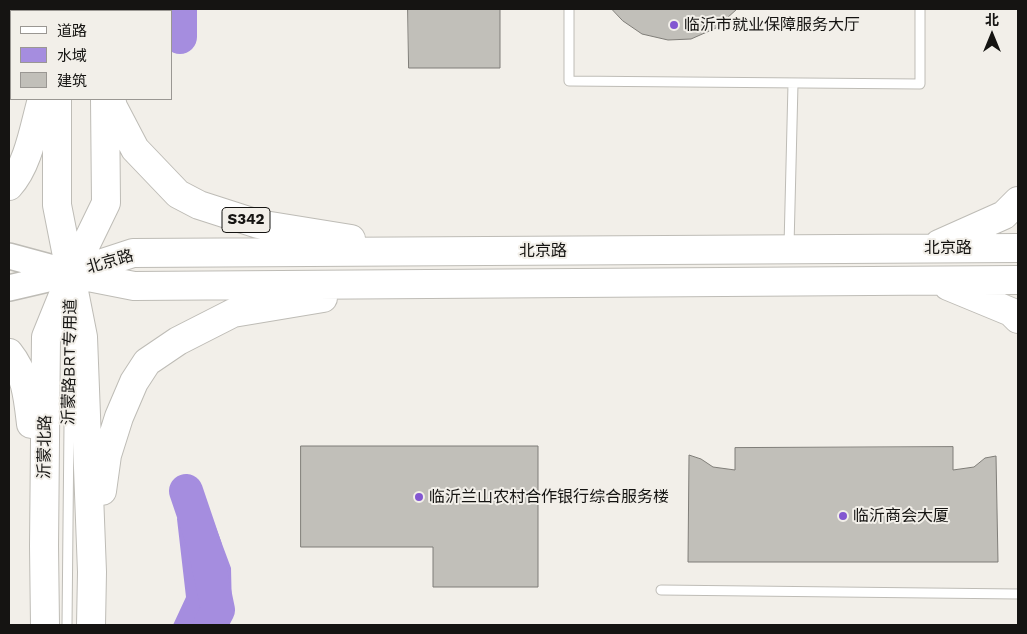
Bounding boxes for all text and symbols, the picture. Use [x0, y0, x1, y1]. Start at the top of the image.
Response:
legend [10, 10, 172, 100]
north arrow [967, 10, 1017, 60]
text: 北 [985, 12, 999, 28]
place label: 临沂市就业保障服务大厅 [684, 15, 860, 35]
marker: 临沂市就业保障服务大厅 [668, 19, 680, 31]
text: 道路 [57, 22, 87, 40]
text: 水域 [57, 47, 87, 65]
text: 建筑 [57, 72, 87, 90]
road number: S342 [222, 208, 270, 232]
street label: 北京路 [924, 238, 972, 258]
street label: 北京路 [519, 241, 567, 261]
street label: 北京路 [84, 246, 136, 278]
street label: 沂蒙路BRT专用道 [59, 299, 81, 425]
street label: 沂蒙北路 [35, 415, 55, 479]
place label: 临沂兰山农村合作银行综合服务楼 [429, 487, 669, 507]
marker: 临沂兰山农村合作银行综合服务楼 [413, 491, 425, 503]
place label: 临沂商会大厦 [853, 506, 949, 526]
marker: 临沂商会大厦 [837, 510, 849, 522]

